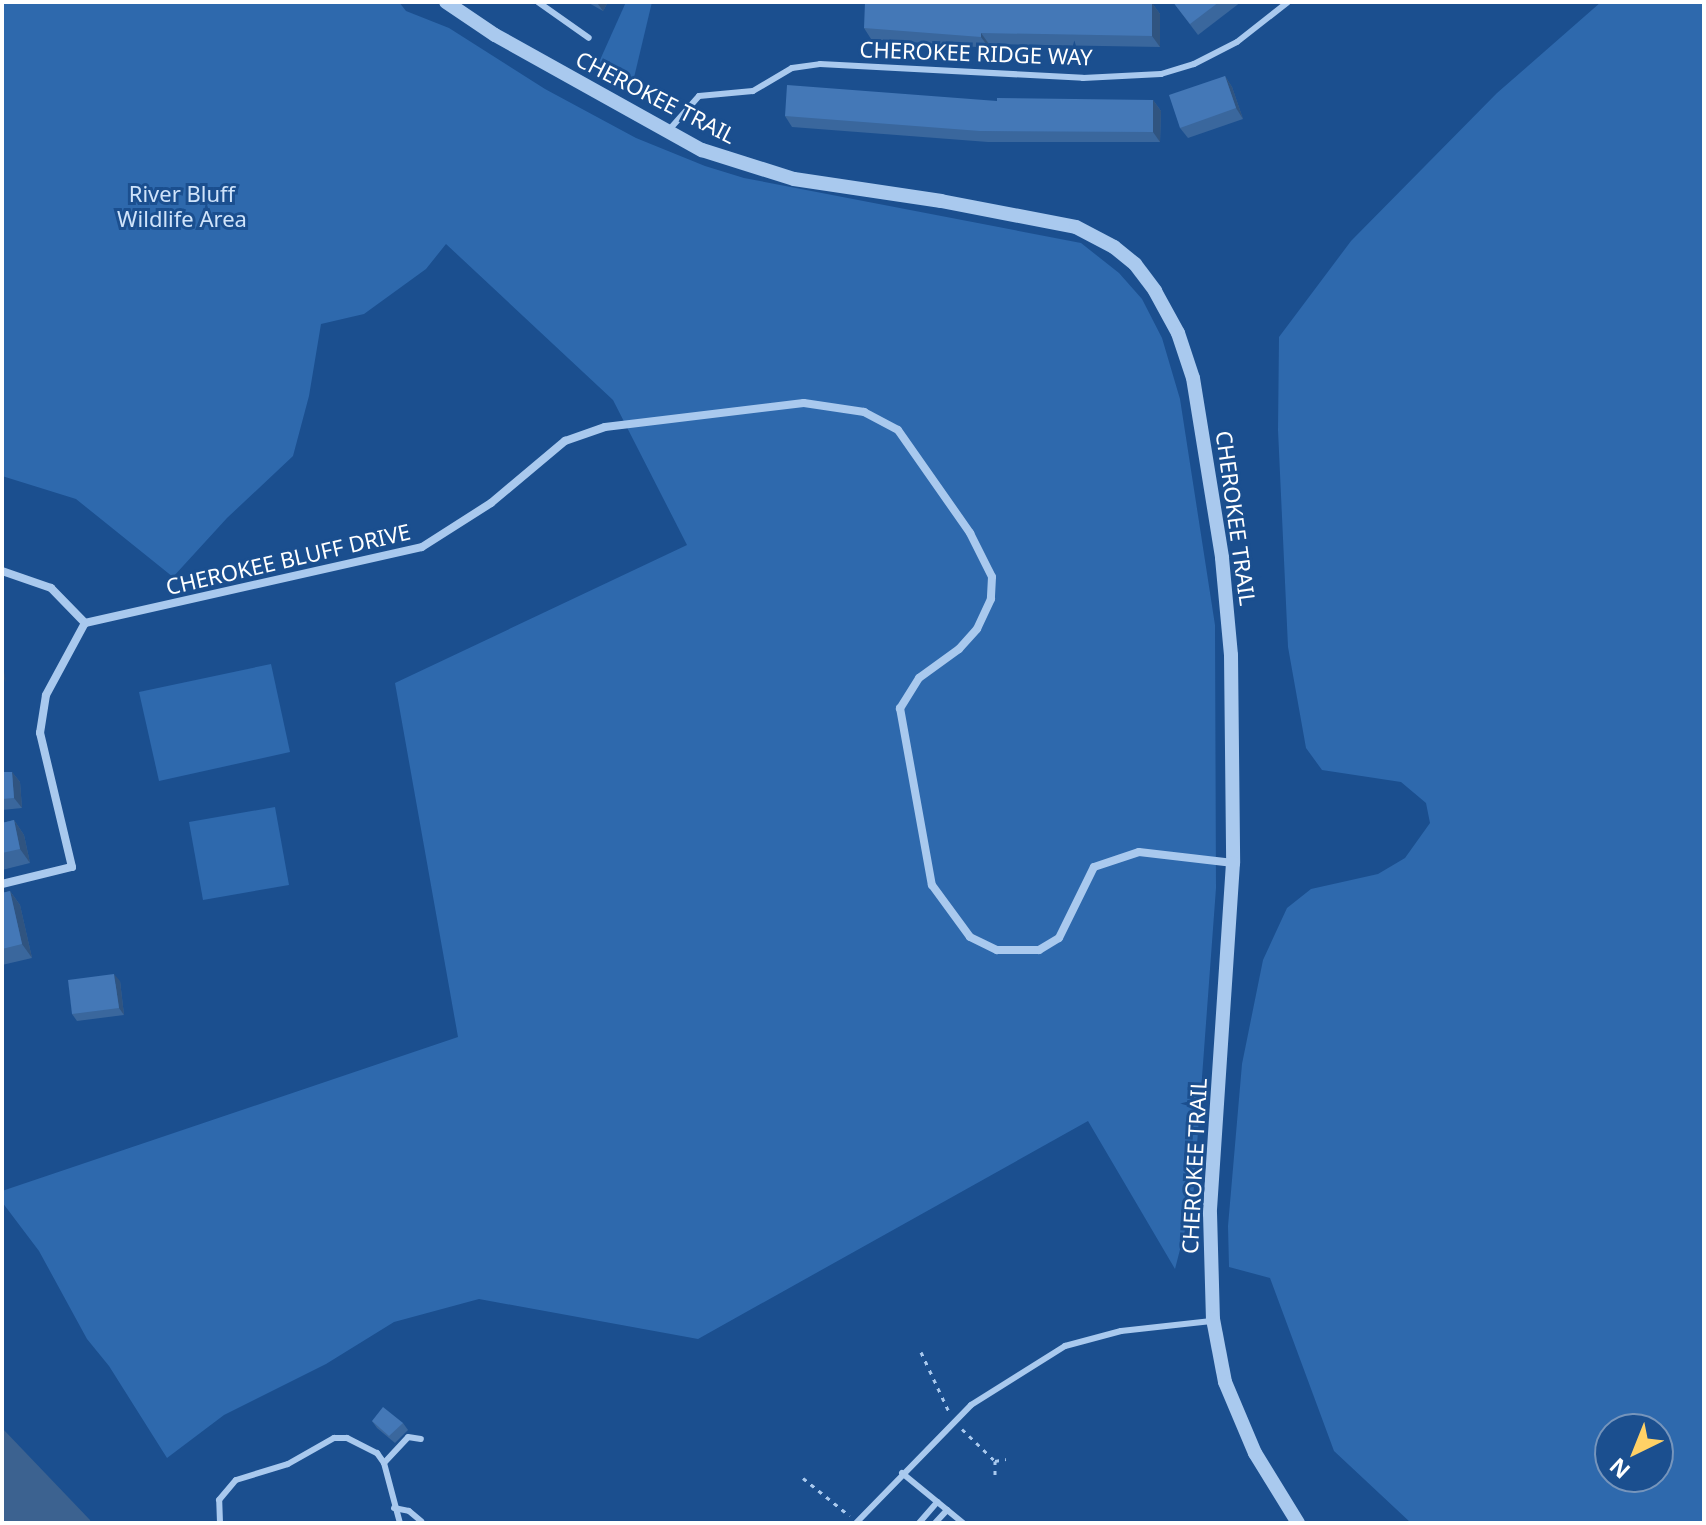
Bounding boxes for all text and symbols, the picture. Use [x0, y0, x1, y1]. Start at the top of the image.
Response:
street label: CHEROKEE RIDGE WAY [859, 36, 1093, 70]
street label: CHEROKEE TRAIL [572, 45, 740, 149]
park label: River Bluff Wildlife Area [117, 180, 247, 232]
street label: CHEROKEE TRAIL [1211, 429, 1261, 607]
street label: CHEROKEE BLUFF DRIVE [163, 518, 413, 600]
street label: CHEROKEE TRAIL [1176, 1077, 1212, 1255]
north arrow [1594, 1413, 1674, 1493]
text: N [1602, 1452, 1636, 1486]

